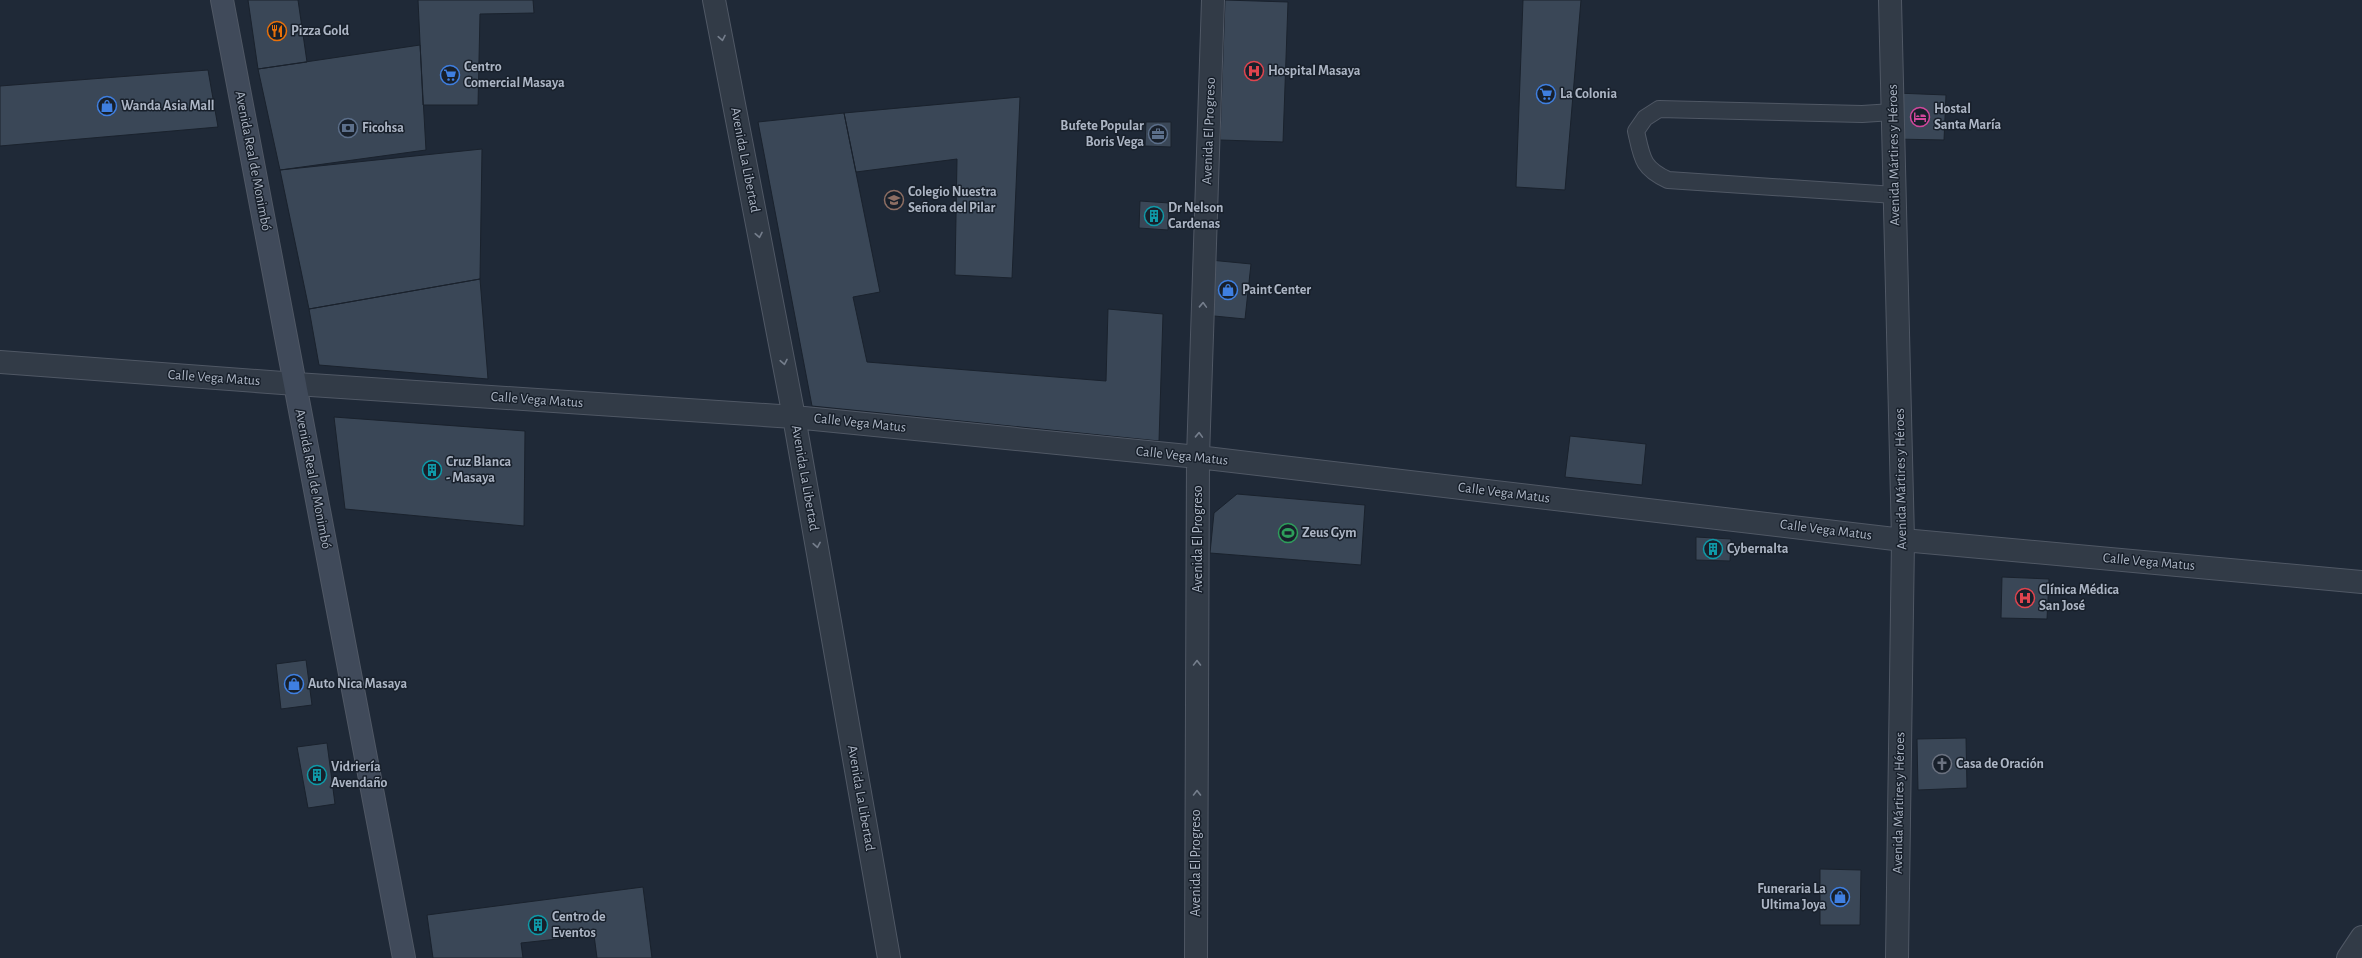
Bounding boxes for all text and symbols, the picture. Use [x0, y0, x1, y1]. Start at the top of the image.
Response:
restaurant icon: Pizza Gold [266, 20, 288, 42]
place label: Pizza Gold [291, 24, 350, 38]
one-way arrow [717, 35, 725, 41]
place label: Centro Comercial Masaya [464, 60, 565, 90]
hospital icon: Hospital Masaya [1243, 60, 1265, 82]
supermarket icon: Centro Comercial Masaya [439, 64, 461, 86]
place label: Hospital Masaya [1268, 64, 1361, 78]
street label: Avenida El Progreso [1200, 77, 1218, 185]
supermarket icon: La Colonia [1535, 83, 1557, 105]
street label: Avenida Mártires y Héroes [1886, 84, 1902, 226]
place label: La Colonia [1560, 87, 1617, 101]
street label: Avenida Real de Monimbó [233, 90, 273, 232]
shop icon: Wanda Asia Mall [96, 95, 118, 117]
place label: Wanda Asia Mall [121, 99, 215, 113]
place label: Hostal Santa María [1934, 102, 2002, 132]
street label: Avenida La Libertad [728, 106, 762, 214]
hotel icon: Hostal Santa María [1909, 106, 1931, 128]
bank icon: Ficohsa [337, 117, 359, 139]
place label: Bufete Popular Boris Vega [1060, 119, 1144, 149]
place label: Ficohsa [362, 121, 404, 135]
office icon: Bufete Popular Boris Vega [1147, 123, 1169, 145]
place label: Colegio Nuestra Señora del Pilar [908, 185, 997, 215]
school or university icon: Colegio Nuestra Señora del Pilar [883, 189, 905, 211]
place label: Dr Nelson Cardenas [1168, 201, 1223, 231]
building icon: Dr Nelson Cardenas [1143, 205, 1165, 227]
one-way arrow [755, 232, 763, 238]
shop icon: Paint Center [1217, 279, 1239, 301]
place label: Paint Center [1242, 283, 1311, 297]
one-way arrow [1199, 302, 1207, 308]
one-way arrow [779, 359, 788, 365]
street label: Calle Vega Matus [167, 368, 261, 388]
street label: Calle Vega Matus [490, 390, 584, 410]
street label: Avenida Real de Monimbó [293, 408, 333, 550]
street label: Avenida Mártires y Héroes [1893, 408, 1909, 550]
street label: Calle Vega Matus [813, 411, 907, 435]
street label: Avenida La Libertad [789, 424, 821, 532]
one-way arrow [1195, 432, 1203, 438]
street label: Calle Vega Matus [1135, 444, 1229, 468]
place label: Cruz Blanca - Masaya [446, 455, 511, 485]
building icon: Cruz Blanca - Masaya [421, 459, 443, 481]
street label: Calle Vega Matus [1457, 480, 1551, 506]
street label: Avenida El Progreso [1191, 485, 1205, 593]
street label: Calle Vega Matus [1779, 517, 1873, 543]
sports icon: Zeus Gym [1277, 522, 1299, 544]
place label: Zeus Gym [1302, 526, 1357, 540]
building icon: Cybernalta [1702, 538, 1724, 560]
one-way arrow [812, 542, 821, 549]
place label: Cybernalta [1727, 542, 1789, 556]
street label: Calle Vega Matus [2102, 551, 2196, 573]
place label: Clínica Médica San José [2039, 583, 2120, 613]
hospital icon: Clínica Médica San José [2014, 587, 2036, 609]
one-way arrow [1193, 660, 1201, 666]
shop icon: Auto Nica Masaya [283, 673, 305, 695]
place label: Auto Nica Masaya [308, 677, 407, 691]
street label: Avenida Mártires y Héroes [1891, 732, 1907, 874]
street label: Avenida La Libertad [845, 744, 877, 852]
church icon: Casa de Oración [1931, 753, 1953, 775]
place label: Casa de Oración [1956, 757, 2044, 771]
place label: Vidriería Avendaño [331, 760, 388, 790]
building icon: Vidriería Avendaño [306, 764, 328, 786]
one-way arrow [1192, 790, 1201, 796]
street label: Avenida El Progreso [1189, 809, 1203, 917]
place label: Funeraria La Ultima Joya [1757, 882, 1826, 912]
shop icon: Funeraria La Ultima Joya [1829, 886, 1851, 908]
place label: Centro de Eventos [552, 910, 606, 940]
building icon: Centro de Eventos [527, 914, 549, 936]

